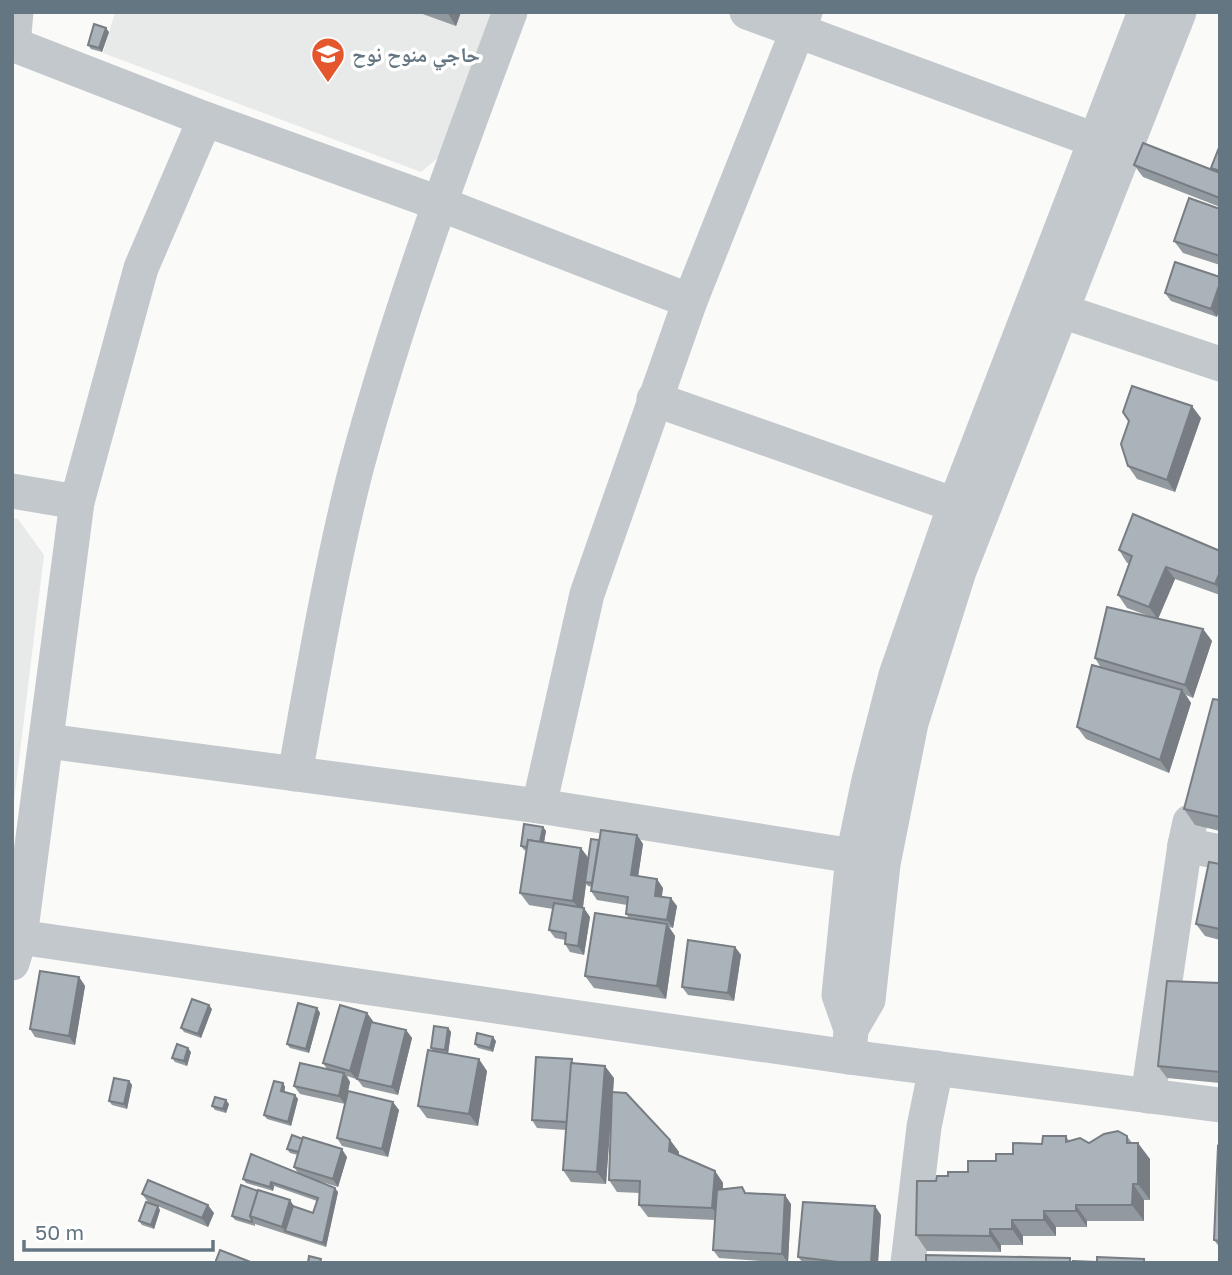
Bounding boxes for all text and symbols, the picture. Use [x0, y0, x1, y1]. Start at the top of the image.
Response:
school or university icon: حاجي منوح نوح [309, 35, 347, 84]
place label: حاجي منوح نوح [352, 41, 480, 71]
scale bar [24, 1208, 214, 1252]
text: 50 m [35, 1219, 84, 1245]

